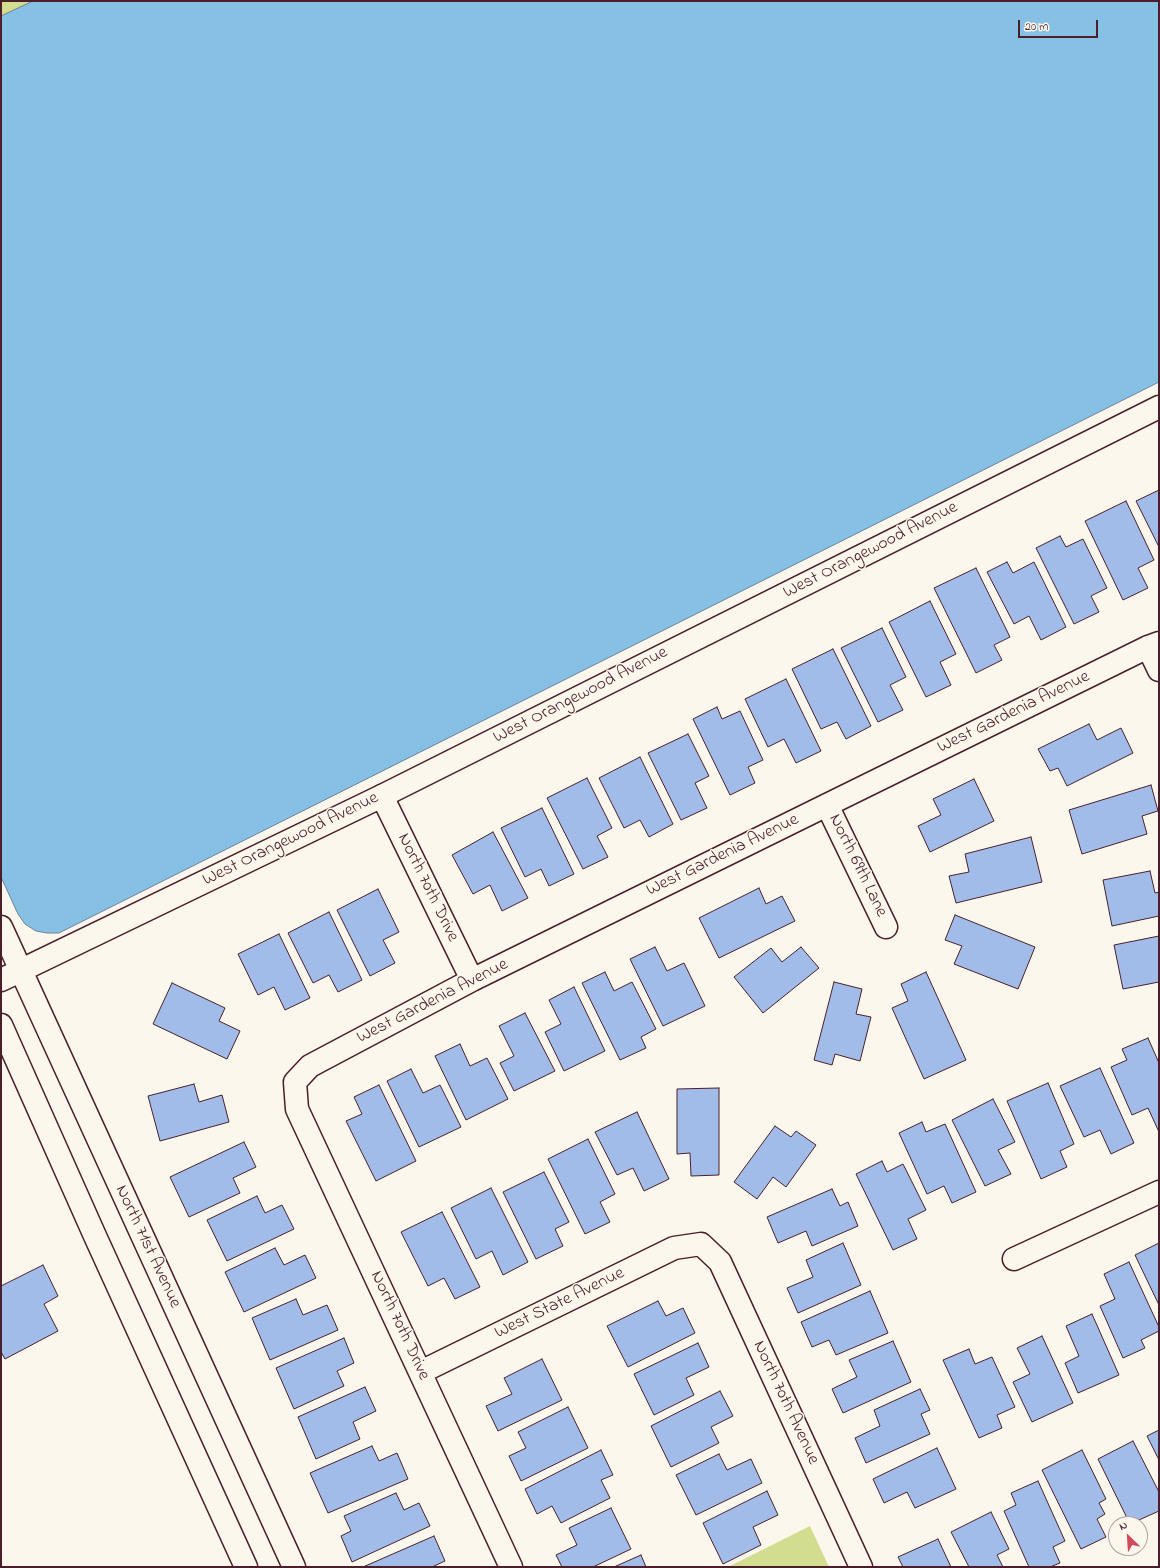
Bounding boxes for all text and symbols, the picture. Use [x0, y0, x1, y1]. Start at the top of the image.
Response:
scale bar [1020, 12, 1100, 38]
text: 20 m [1025, 18, 1048, 36]
street label: West Orangewood Avenue [780, 498, 962, 604]
street label: West Orangewood Avenue [490, 643, 672, 749]
street label: West Gardenia Avenue [934, 667, 1094, 759]
street label: West Orangewood Avenue [200, 788, 382, 892]
street label: West Gardenia Avenue [643, 810, 803, 902]
street label: North 69th Lane [823, 811, 891, 921]
street label: North 70th Drive [391, 830, 463, 946]
street label: West Gardenia Avenue [354, 955, 512, 1049]
street label: North 71st Avenue [109, 1182, 185, 1312]
street label: West State Avenue [492, 1263, 628, 1345]
street label: North 70th Drive [364, 1268, 434, 1384]
street label: North 70th Avenue [747, 1338, 823, 1468]
north arrow [1108, 1516, 1148, 1556]
text: N [1117, 1517, 1130, 1535]

